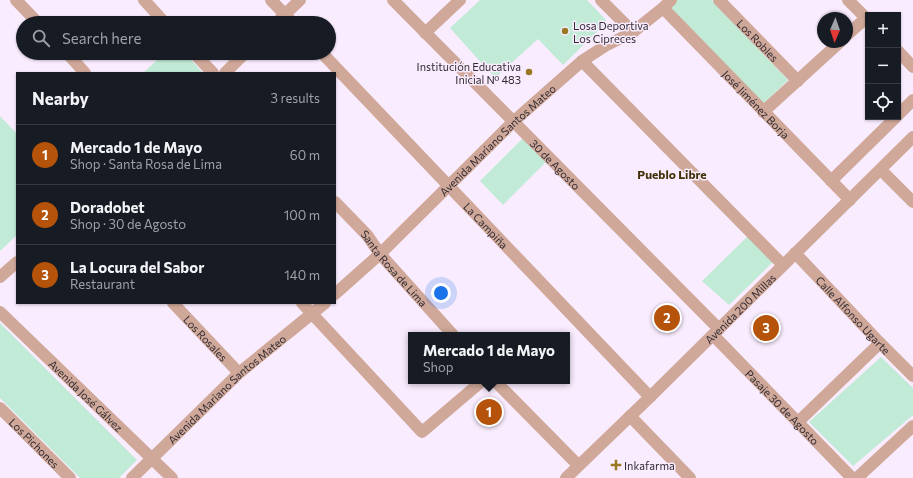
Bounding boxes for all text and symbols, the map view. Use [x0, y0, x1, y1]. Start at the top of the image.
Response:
north arrow [817, 12, 853, 48]
map controls [865, 12, 901, 120]
button: + [865, 12, 901, 48]
search box [16, 16, 336, 60]
street label: Los Robles [735, 16, 781, 64]
place label: Losa Deportiva Los Cipreces [573, 19, 649, 45]
marker: Losa Deportiva Los Cipreces [560, 26, 570, 36]
icon: search [30, 27, 52, 49]
text: Search here [62, 29, 141, 47]
button: − [865, 48, 901, 84]
place label: Institución Educativa Inicial Nº 483 [417, 60, 521, 86]
marker: Institución Educativa Inicial Nº 483 [524, 67, 534, 77]
street label: José Jiménez Borja [720, 67, 793, 141]
street label: Avenida Mariano Santos Mateo [436, 81, 558, 198]
button: locate [865, 84, 901, 120]
text: Nearby [32, 88, 89, 109]
text: 3 results [271, 90, 320, 106]
street label: 30 de Agosto [528, 136, 584, 192]
text: Mercado 1 de Mayo [70, 138, 202, 156]
text: 1 [42, 147, 48, 163]
text: 60 m [290, 147, 320, 163]
text: Shop · Santa Rosa de Lima [70, 156, 222, 172]
district label: Pueblo Libre [637, 167, 707, 181]
text: Doradobet [70, 198, 145, 216]
street label: La Campiña [461, 200, 511, 251]
text: 2 [41, 207, 49, 223]
text: 100 m [284, 207, 320, 223]
text: Shop · 30 de Agosto [70, 216, 186, 232]
street label: Santa Rosa de Lima [359, 227, 430, 309]
text: La Locura del Sabor [70, 258, 204, 276]
text: 3 [41, 267, 49, 283]
text: 140 m [284, 267, 320, 283]
street label: Avenida 200 Millas [702, 270, 778, 346]
street label: Calle Alfonso Ugarte [814, 273, 893, 356]
text: Restaurant [70, 276, 135, 292]
your location [431, 283, 451, 303]
pin: 2 [654, 303, 680, 333]
street label: Los Rosales [181, 312, 230, 363]
pin: 3 [753, 313, 779, 343]
street label: Avenida Mariano Santos Mateo [165, 331, 288, 446]
popup [408, 332, 570, 384]
text: Mercado 1 de Mayo [423, 341, 555, 359]
street label: Avenida José Gálvez [47, 357, 126, 434]
text: Shop [423, 359, 453, 375]
street label: Pasaje 30 de Agosto [743, 366, 822, 447]
pin: 1 [476, 397, 502, 427]
street label: Los Pichones [7, 415, 62, 470]
place label: Inkafarma [624, 459, 675, 472]
marker: Inkafarma [611, 460, 621, 470]

